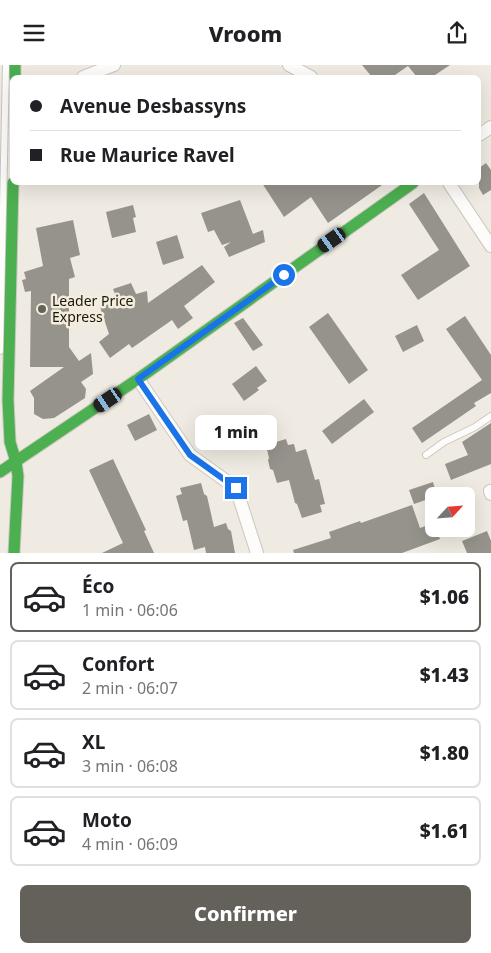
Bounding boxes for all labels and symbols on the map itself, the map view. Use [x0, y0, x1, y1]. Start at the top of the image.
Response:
car [315, 225, 348, 255]
route start [273, 264, 295, 286]
place label: Leader Price Express [52, 291, 134, 326]
marker: Leader Price Express [36, 303, 48, 315]
car [91, 385, 124, 415]
callout: 1 min [195, 415, 277, 451]
route end [225, 477, 247, 499]
north arrow [425, 487, 475, 537]

